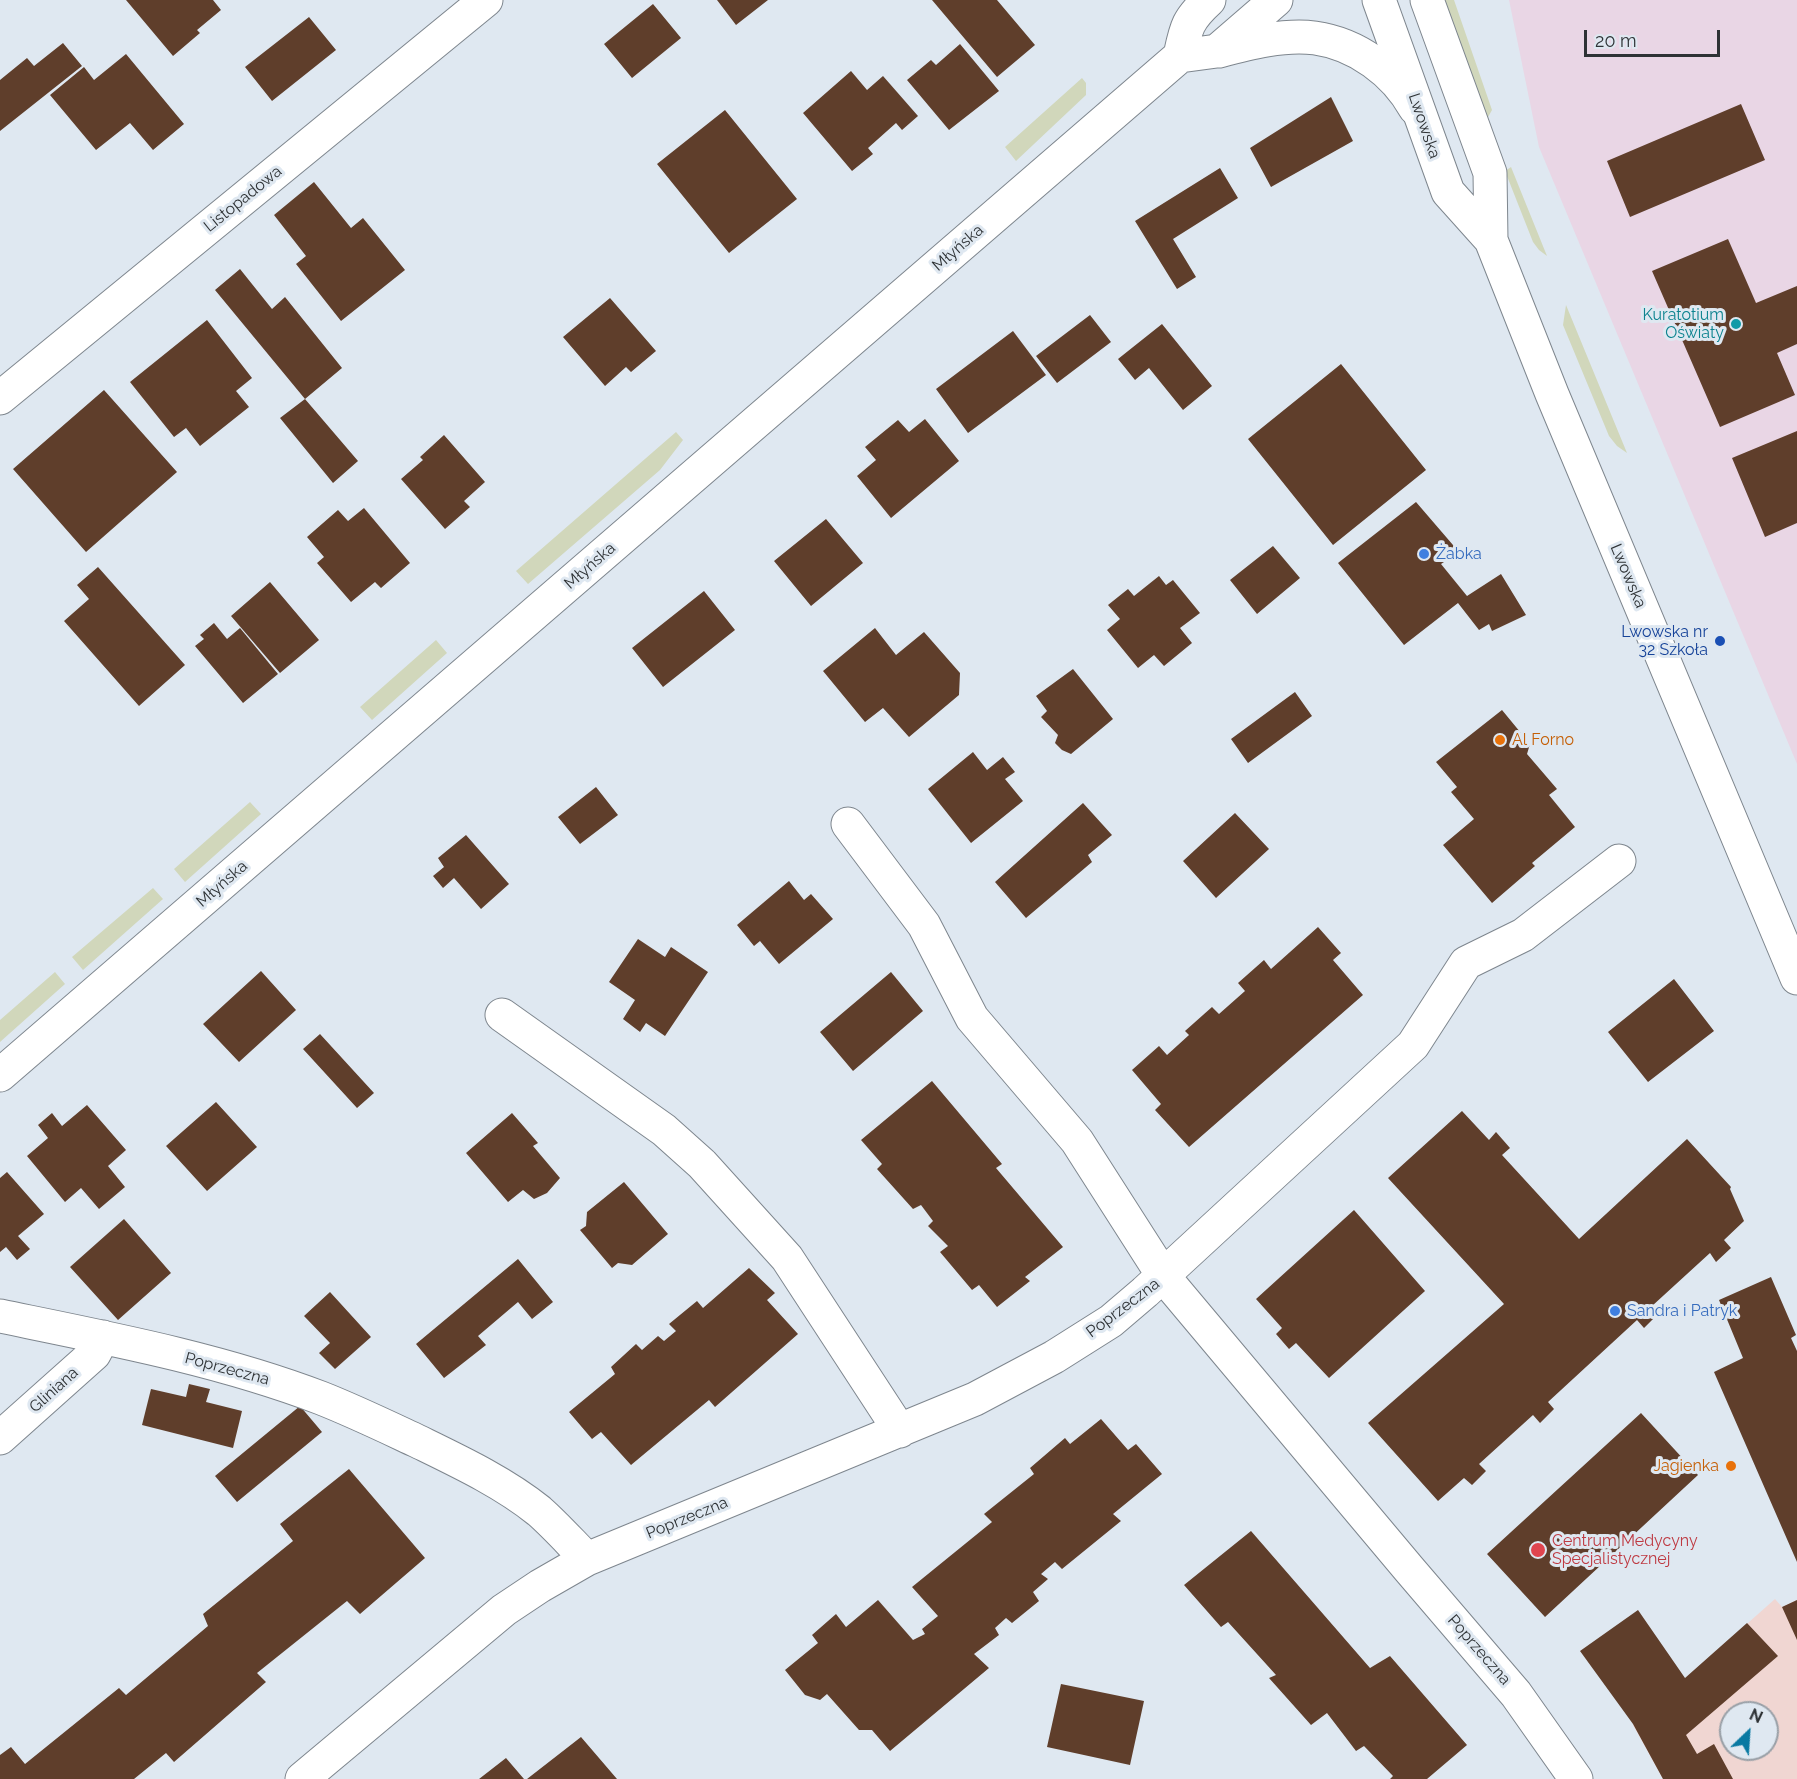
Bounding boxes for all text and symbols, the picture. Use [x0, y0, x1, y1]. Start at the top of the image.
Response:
scale bar [1587, 18, 1724, 56]
text: 20 m [1595, 30, 1637, 51]
street label: Lwowska [1404, 91, 1444, 161]
street label: Listopadowa [200, 162, 286, 236]
street label: Młyńska [929, 221, 987, 275]
place label: Kuratotium Oświaty [1643, 305, 1724, 343]
marker: Kuratotium Oświaty [1729, 317, 1743, 331]
street label: Młyńska [561, 539, 619, 593]
street label: Lwowska [1606, 541, 1650, 611]
place label: Żabka [1436, 544, 1482, 564]
marker: Żabka [1417, 547, 1431, 561]
place label: Lwowska nr 32 Szkoła [1621, 622, 1708, 660]
marker: Lwowska nr 32 Szkoła [1713, 634, 1727, 648]
place label: Al Forno [1512, 730, 1574, 750]
marker: Al Forno [1493, 733, 1507, 747]
street label: Młyńska [193, 857, 251, 911]
street label: Poprzeczna [1083, 1274, 1163, 1342]
place label: Sandra i Patryk [1627, 1301, 1737, 1321]
marker: Sandra i Patryk [1608, 1304, 1622, 1318]
street label: Poprzeczna [183, 1349, 271, 1389]
street label: Gliniana [26, 1363, 82, 1417]
place label: Jagienka [1653, 1456, 1719, 1476]
marker: Jagienka [1724, 1459, 1738, 1473]
street label: Poprzeczna [643, 1493, 731, 1543]
place label: Centrum Medycyny Specjalistycznej [1552, 1531, 1698, 1569]
marker: Centrum Medycyny Specjalistycznej [1529, 1541, 1547, 1559]
street label: Poprzeczna [1443, 1611, 1515, 1689]
north arrow [1719, 1701, 1779, 1761]
text: N [1746, 1705, 1766, 1727]

